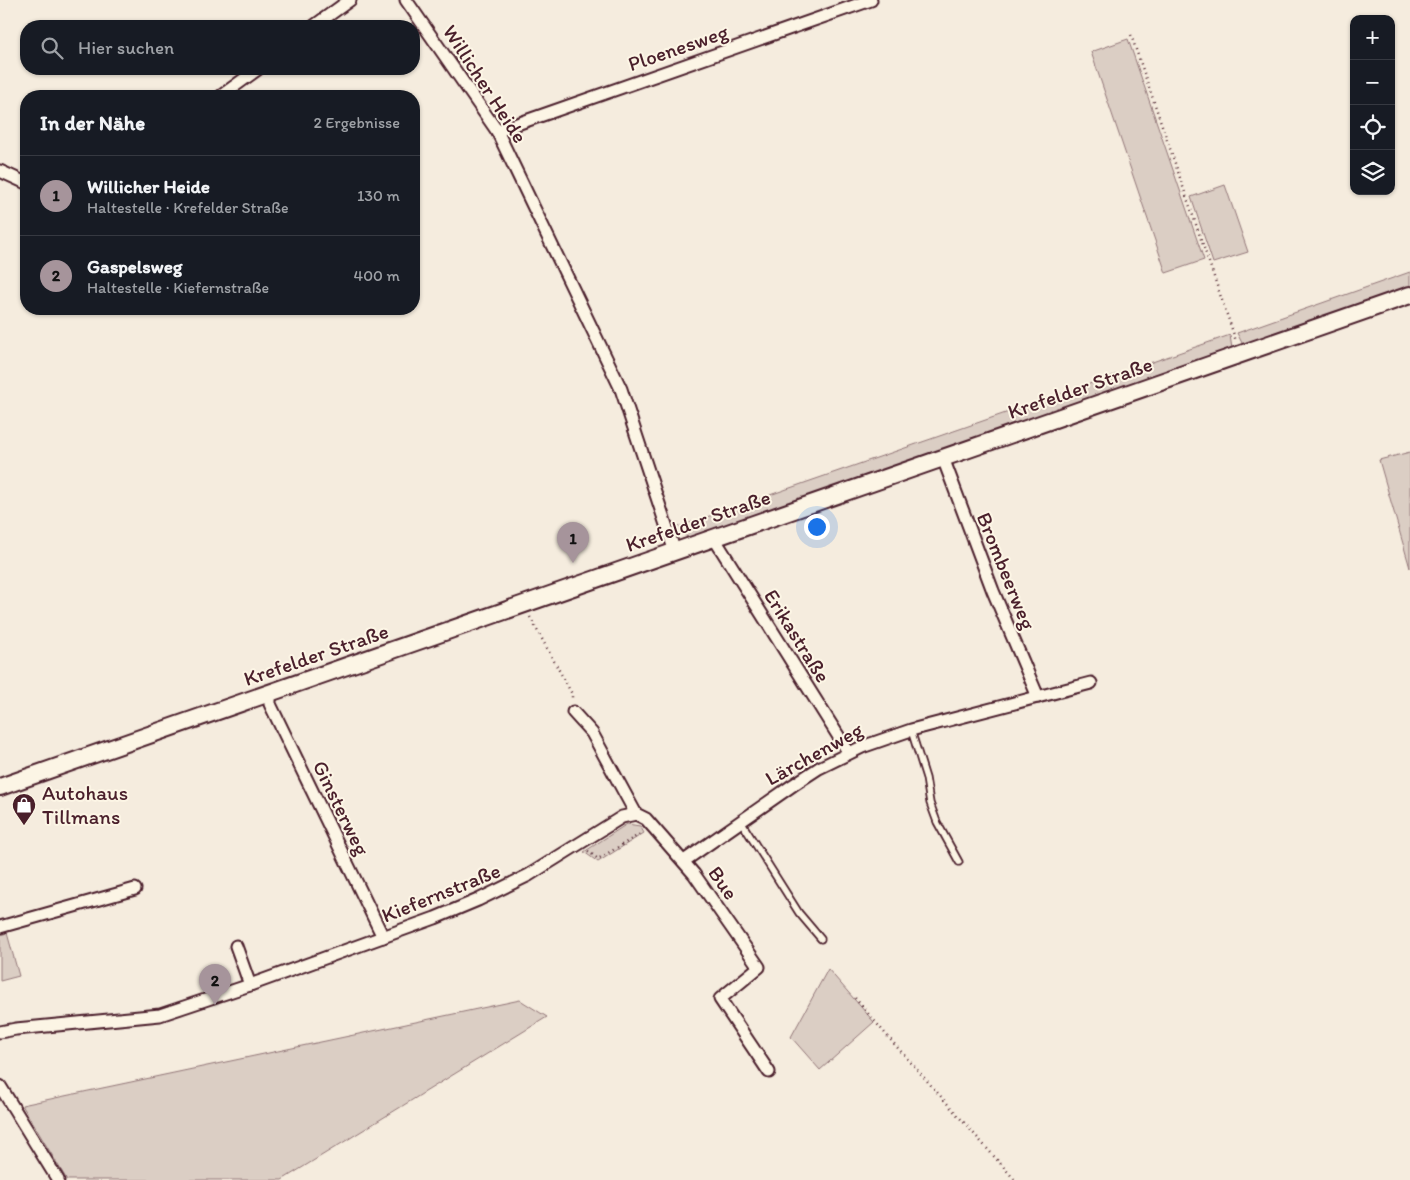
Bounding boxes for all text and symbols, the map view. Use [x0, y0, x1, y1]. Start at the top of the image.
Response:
map controls [1350, 15, 1395, 195]
button: + [1350, 15, 1395, 60]
street label: Ploenesweg [624, 19, 732, 76]
search box [20, 20, 420, 75]
street label: Willicher Heide [438, 20, 533, 148]
icon: search [38, 34, 66, 62]
text: Hier suchen [78, 36, 174, 59]
button: − [1350, 60, 1395, 105]
button: locate [1350, 105, 1395, 150]
text: In der Nähe [40, 110, 145, 135]
text: 2 Ergebnisse [314, 113, 400, 132]
button: layers [1350, 150, 1395, 195]
text: Willicher Heide [87, 175, 210, 198]
text: 1 [52, 186, 60, 205]
text: 130 m [357, 186, 400, 205]
text: Haltestelle · Krefelder Straße [87, 198, 289, 217]
text: Gaspelsweg [87, 255, 183, 278]
text: 2 [52, 266, 60, 285]
text: 400 m [354, 266, 400, 285]
text: Haltestelle · Kiefernstraße [87, 278, 269, 297]
street label: Krefelder Straße [1004, 351, 1156, 424]
street label: Krefelder Straße [622, 484, 774, 557]
street label: Brombeerweg [972, 509, 1041, 633]
your location [804, 514, 830, 540]
pin: 1 [557, 522, 589, 563]
street label: Erikastraße [759, 584, 836, 687]
street label: Krefelder Straße [240, 618, 392, 691]
street label: Lärchenweg [761, 716, 867, 791]
street label: Ginsterweg [308, 756, 375, 860]
place label: Autohaus Tillmans [42, 780, 128, 829]
shop icon: Autohaus Tillmans [11, 792, 37, 826]
street label: Kiefernstraße [378, 857, 504, 928]
street label: Bue [703, 861, 744, 904]
pin: 2 [199, 964, 231, 1005]

